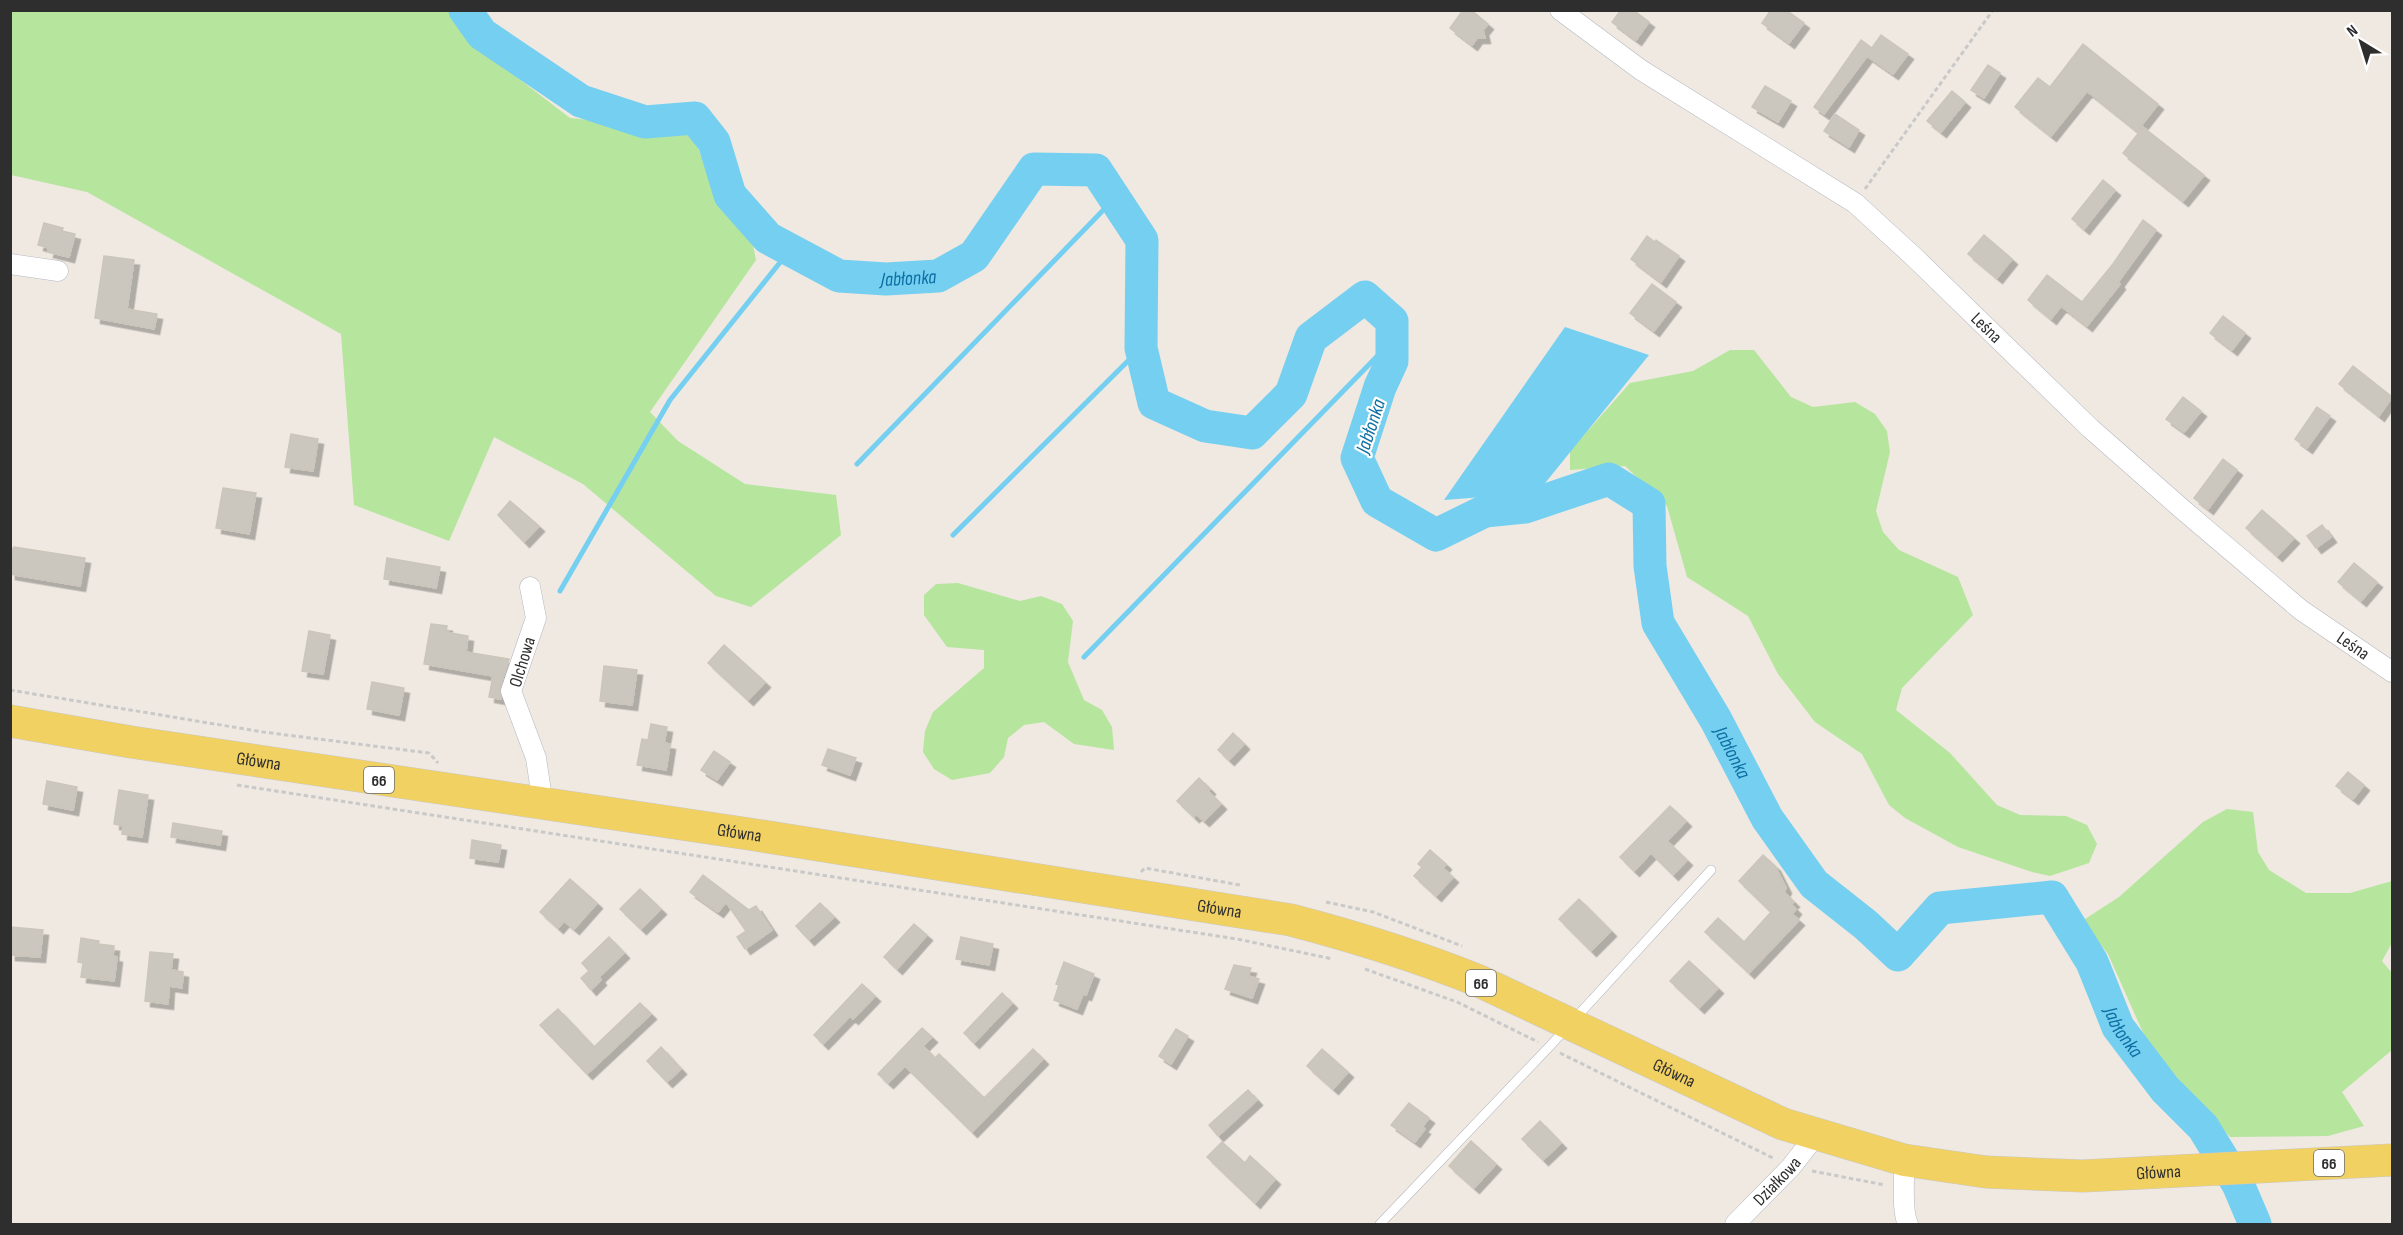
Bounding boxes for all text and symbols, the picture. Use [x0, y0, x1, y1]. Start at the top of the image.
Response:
north arrow [2331, 12, 2391, 72]
text: N [2343, 21, 2362, 41]
water label: Jabłonka [879, 265, 937, 292]
street label: Leśna [1966, 308, 2006, 348]
water label: Jabłonka [1351, 396, 1391, 457]
street label: Leśna [2333, 628, 2373, 665]
street label: Olchowa [505, 634, 540, 690]
water label: Jabłonka [1708, 722, 1755, 783]
street label: Główna [235, 748, 282, 775]
road number: 66 [364, 767, 394, 793]
street label: Główna [716, 819, 763, 847]
street label: Główna [1196, 895, 1243, 923]
road number: 66 [1466, 970, 1496, 996]
water label: Jabłonka [2098, 1003, 2148, 1063]
street label: Główna [1649, 1054, 1699, 1092]
road number: 66 [2314, 1150, 2344, 1176]
street label: Działkowa [1749, 1153, 1806, 1210]
street label: Główna [2136, 1161, 2181, 1184]

